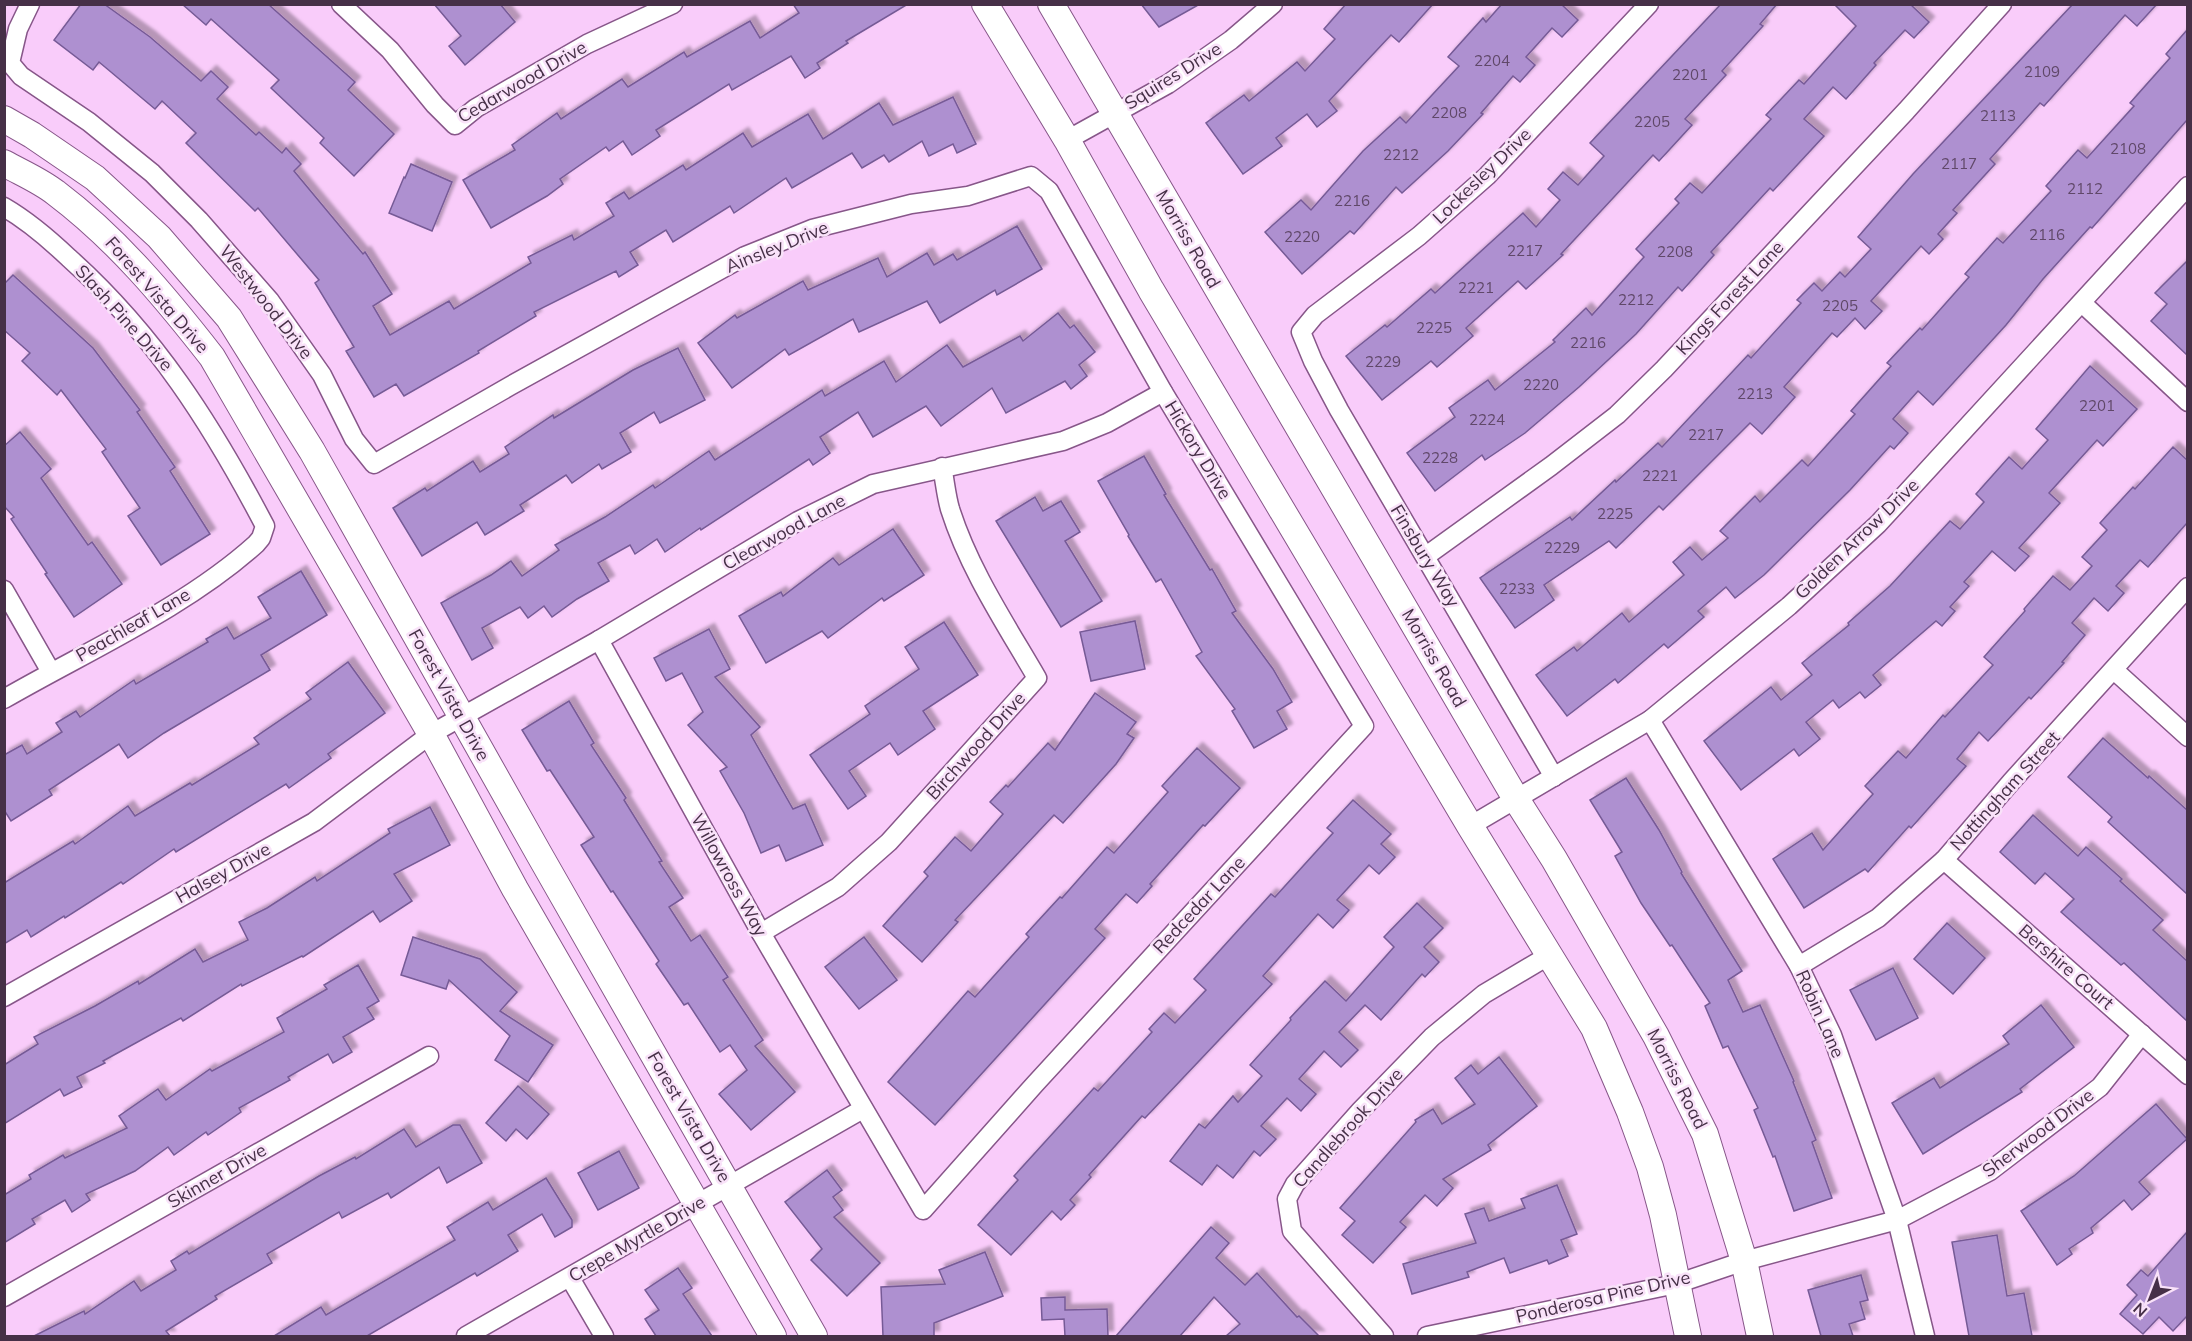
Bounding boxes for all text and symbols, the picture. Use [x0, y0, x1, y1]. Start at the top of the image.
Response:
street label: Cedarwood Drive [453, 35, 590, 128]
street label: Squires Drive [1120, 37, 1225, 114]
house number: 2204 [1474, 51, 1510, 70]
house number: 2109 [2024, 62, 2060, 81]
house number: 2201 [1672, 65, 1708, 84]
house number: 2208 [1431, 103, 1467, 122]
house number: 2113 [1980, 106, 2016, 125]
house number: 2205 [1634, 112, 1670, 131]
street label: Lockesley Drive [1427, 123, 1536, 229]
house number: 2108 [2110, 139, 2146, 158]
house number: 2212 [1383, 145, 1419, 164]
house number: 2117 [1941, 154, 1977, 173]
house number: 2112 [2067, 179, 2103, 198]
street label: Morriss Road [1151, 185, 1226, 292]
house number: 2216 [1334, 191, 1370, 210]
street label: Ainsley Drive [722, 216, 832, 278]
house number: 2116 [2029, 225, 2065, 244]
house number: 2220 [1284, 227, 1320, 246]
street label: Forest Vista Drive [100, 232, 214, 358]
street label: Kings Forest Lane [1671, 236, 1788, 360]
street label: Westwood Drive [215, 240, 318, 364]
house number: 2217 [1507, 241, 1543, 260]
house number: 2208 [1657, 242, 1693, 261]
street label: Slash Pine Drive [71, 260, 178, 376]
house number: 2221 [1458, 278, 1494, 297]
house number: 2212 [1618, 290, 1654, 309]
house number: 2205 [1822, 296, 1858, 315]
house number: 2225 [1416, 318, 1452, 337]
house number: 2216 [1570, 333, 1606, 352]
house number: 2229 [1365, 352, 1401, 371]
house number: 2220 [1523, 375, 1559, 394]
house number: 2213 [1737, 384, 1773, 403]
street label: Hickory Drive [1160, 396, 1237, 503]
house number: 2201 [2079, 396, 2115, 415]
house number: 2224 [1469, 410, 1505, 429]
house number: 2217 [1688, 425, 1724, 444]
house number: 2228 [1422, 448, 1458, 467]
house number: 2221 [1642, 466, 1678, 485]
street label: Golden Arrow Drive [1790, 474, 1924, 604]
street label: Clearwood Lane [718, 488, 849, 575]
street label: Finsbury Way [1386, 500, 1465, 612]
house number: 2225 [1597, 504, 1633, 523]
house number: 2229 [1544, 538, 1580, 557]
house number: 2233 [1499, 579, 1535, 598]
street label: Peachleaf Lane [72, 583, 194, 667]
street label: Morriss Road [1397, 604, 1472, 711]
street label: Forest Vista Drive [404, 625, 495, 765]
street label: Birchwood Drive [921, 687, 1030, 804]
street label: Nottingham Street [1945, 726, 2064, 855]
street label: Willowross Way [686, 809, 773, 941]
street label: Halsey Drive [171, 837, 274, 908]
street label: Redcedar Lane [1148, 851, 1250, 958]
street label: Bershire Court [2014, 919, 2119, 1014]
street label: Robin Lane [1791, 966, 1850, 1061]
street label: Morriss Road [1642, 1025, 1713, 1133]
street label: Forest Vista Drive [643, 1047, 736, 1186]
street label: Candlebrook Drive [1288, 1063, 1408, 1192]
street label: Sherwood Drive [1977, 1083, 2098, 1182]
street label: Skinner Drive [163, 1138, 270, 1213]
street label: Crepe Myrtle Drive [564, 1190, 709, 1287]
street label: Ponderosa Pine Drive [1513, 1265, 1692, 1328]
north arrow [2120, 1269, 2180, 1329]
text: N [2129, 1299, 2151, 1322]

